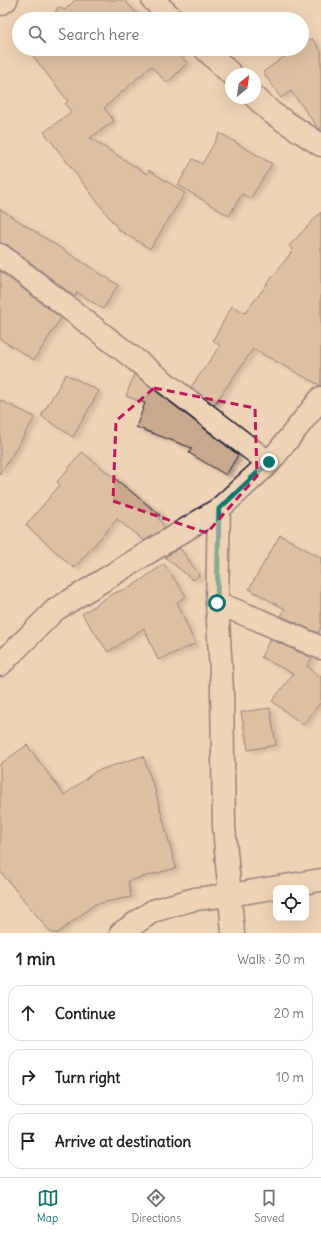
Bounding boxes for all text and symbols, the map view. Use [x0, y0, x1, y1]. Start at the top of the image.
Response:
search box [12, 12, 309, 56]
icon: search [26, 23, 48, 45]
text: Search here [58, 25, 139, 44]
north arrow [225, 68, 261, 104]
route end [260, 453, 278, 471]
route start [208, 594, 226, 612]
map controls [273, 885, 309, 921]
button: locate [273, 885, 309, 921]
text: 1 min [16, 948, 55, 970]
text: Walk · 30 m [237, 951, 305, 968]
icon: ahead [17, 1002, 39, 1024]
text: Continue [55, 1004, 116, 1023]
text: 20 m [274, 1005, 304, 1022]
icon: right [17, 1066, 39, 1088]
text: Turn right [55, 1068, 120, 1087]
text: 10 m [276, 1069, 304, 1086]
icon: arrive [17, 1130, 39, 1152]
text: Arrive at destination [55, 1132, 191, 1151]
tab: Map [37, 1187, 59, 1225]
tab: Directions [132, 1187, 181, 1225]
tab: Saved [254, 1187, 284, 1225]

